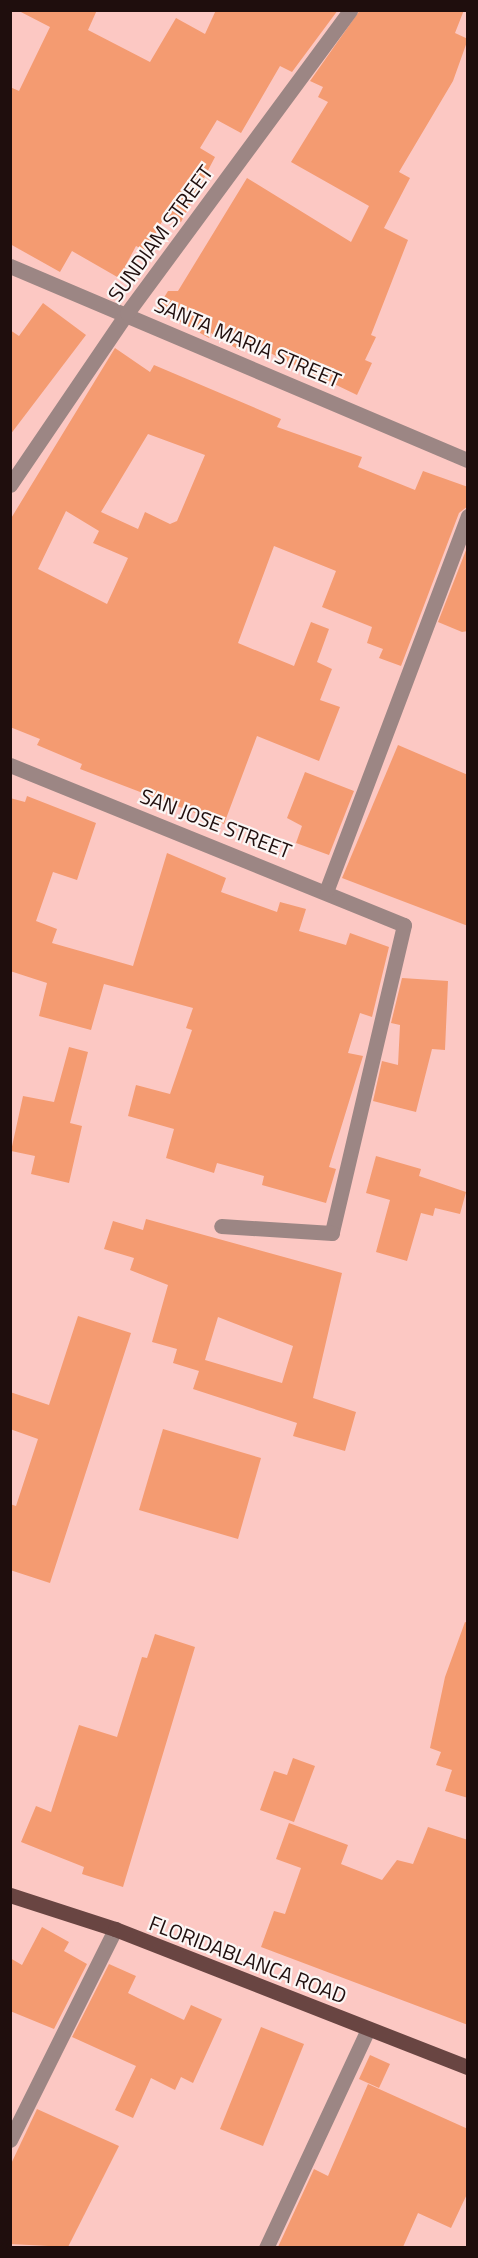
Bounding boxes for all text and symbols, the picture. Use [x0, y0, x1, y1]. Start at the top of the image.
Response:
street label: SUNDIAM STREET [102, 160, 218, 306]
street label: SANTA MARIA STREET [151, 291, 345, 393]
street label: SAN JOSE STREET [137, 783, 295, 863]
street label: FLORIDABLANCA ROAD [146, 1910, 350, 2008]

